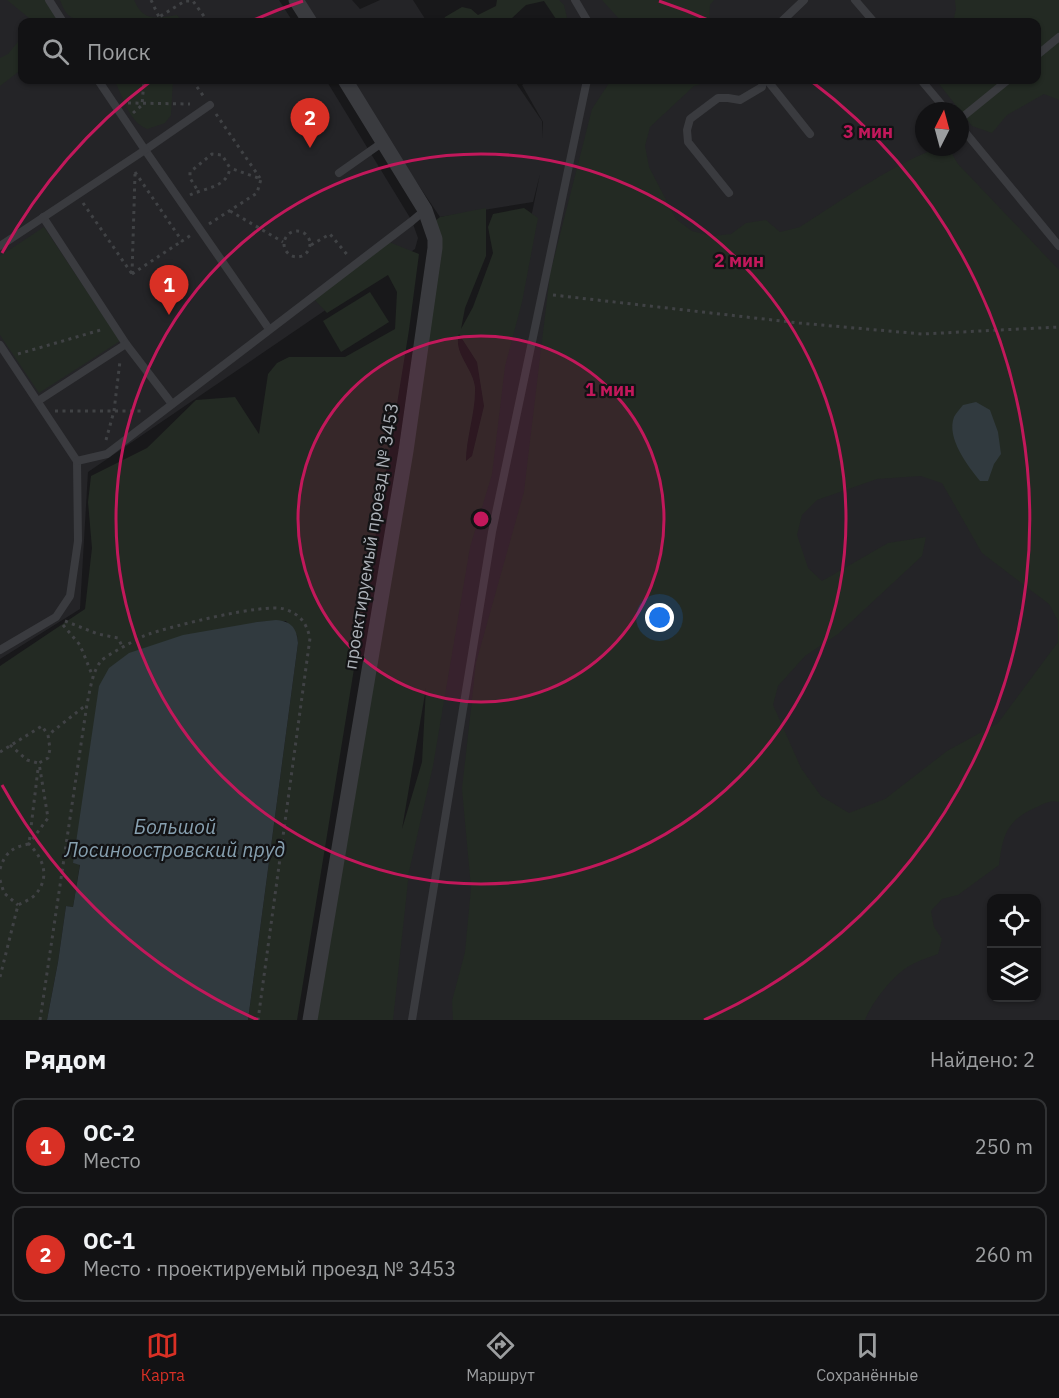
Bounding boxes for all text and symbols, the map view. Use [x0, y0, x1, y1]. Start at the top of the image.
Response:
search box [18, 18, 1041, 84]
icon: search [39, 35, 72, 68]
text: Поиск [87, 37, 151, 66]
pin: 2 [290, 98, 330, 148]
north arrow [915, 102, 969, 156]
text: 3 мин [843, 120, 893, 143]
text: 2 мин [714, 249, 764, 272]
pin: 1 [150, 266, 188, 315]
text: 1 мин [585, 378, 635, 401]
street label: проектируемый проезд № 3453 [339, 401, 403, 671]
centre of rings [471, 509, 491, 529]
your location [645, 603, 674, 632]
water label: Большой Лосиноостровский пруд [64, 813, 285, 863]
map controls [987, 894, 1041, 1002]
button: locate [987, 894, 1041, 948]
button: layers [987, 948, 1041, 1002]
text: Рядом [24, 1042, 106, 1076]
text: Найдено: 2 [930, 1046, 1035, 1073]
text: ОС-2 [83, 1118, 135, 1147]
text: 1 [40, 1133, 52, 1160]
text: 250 m [975, 1133, 1033, 1160]
text: Место [83, 1147, 141, 1174]
text: ОС-1 [83, 1226, 135, 1255]
text: 2 [40, 1241, 52, 1268]
text: 260 m [975, 1241, 1033, 1268]
text: Место · проектируемый проезд № 3453 [83, 1255, 456, 1282]
tab: Карта [141, 1329, 185, 1385]
tab: Маршрут [466, 1329, 535, 1385]
tab: Сохранённые [816, 1329, 918, 1385]

